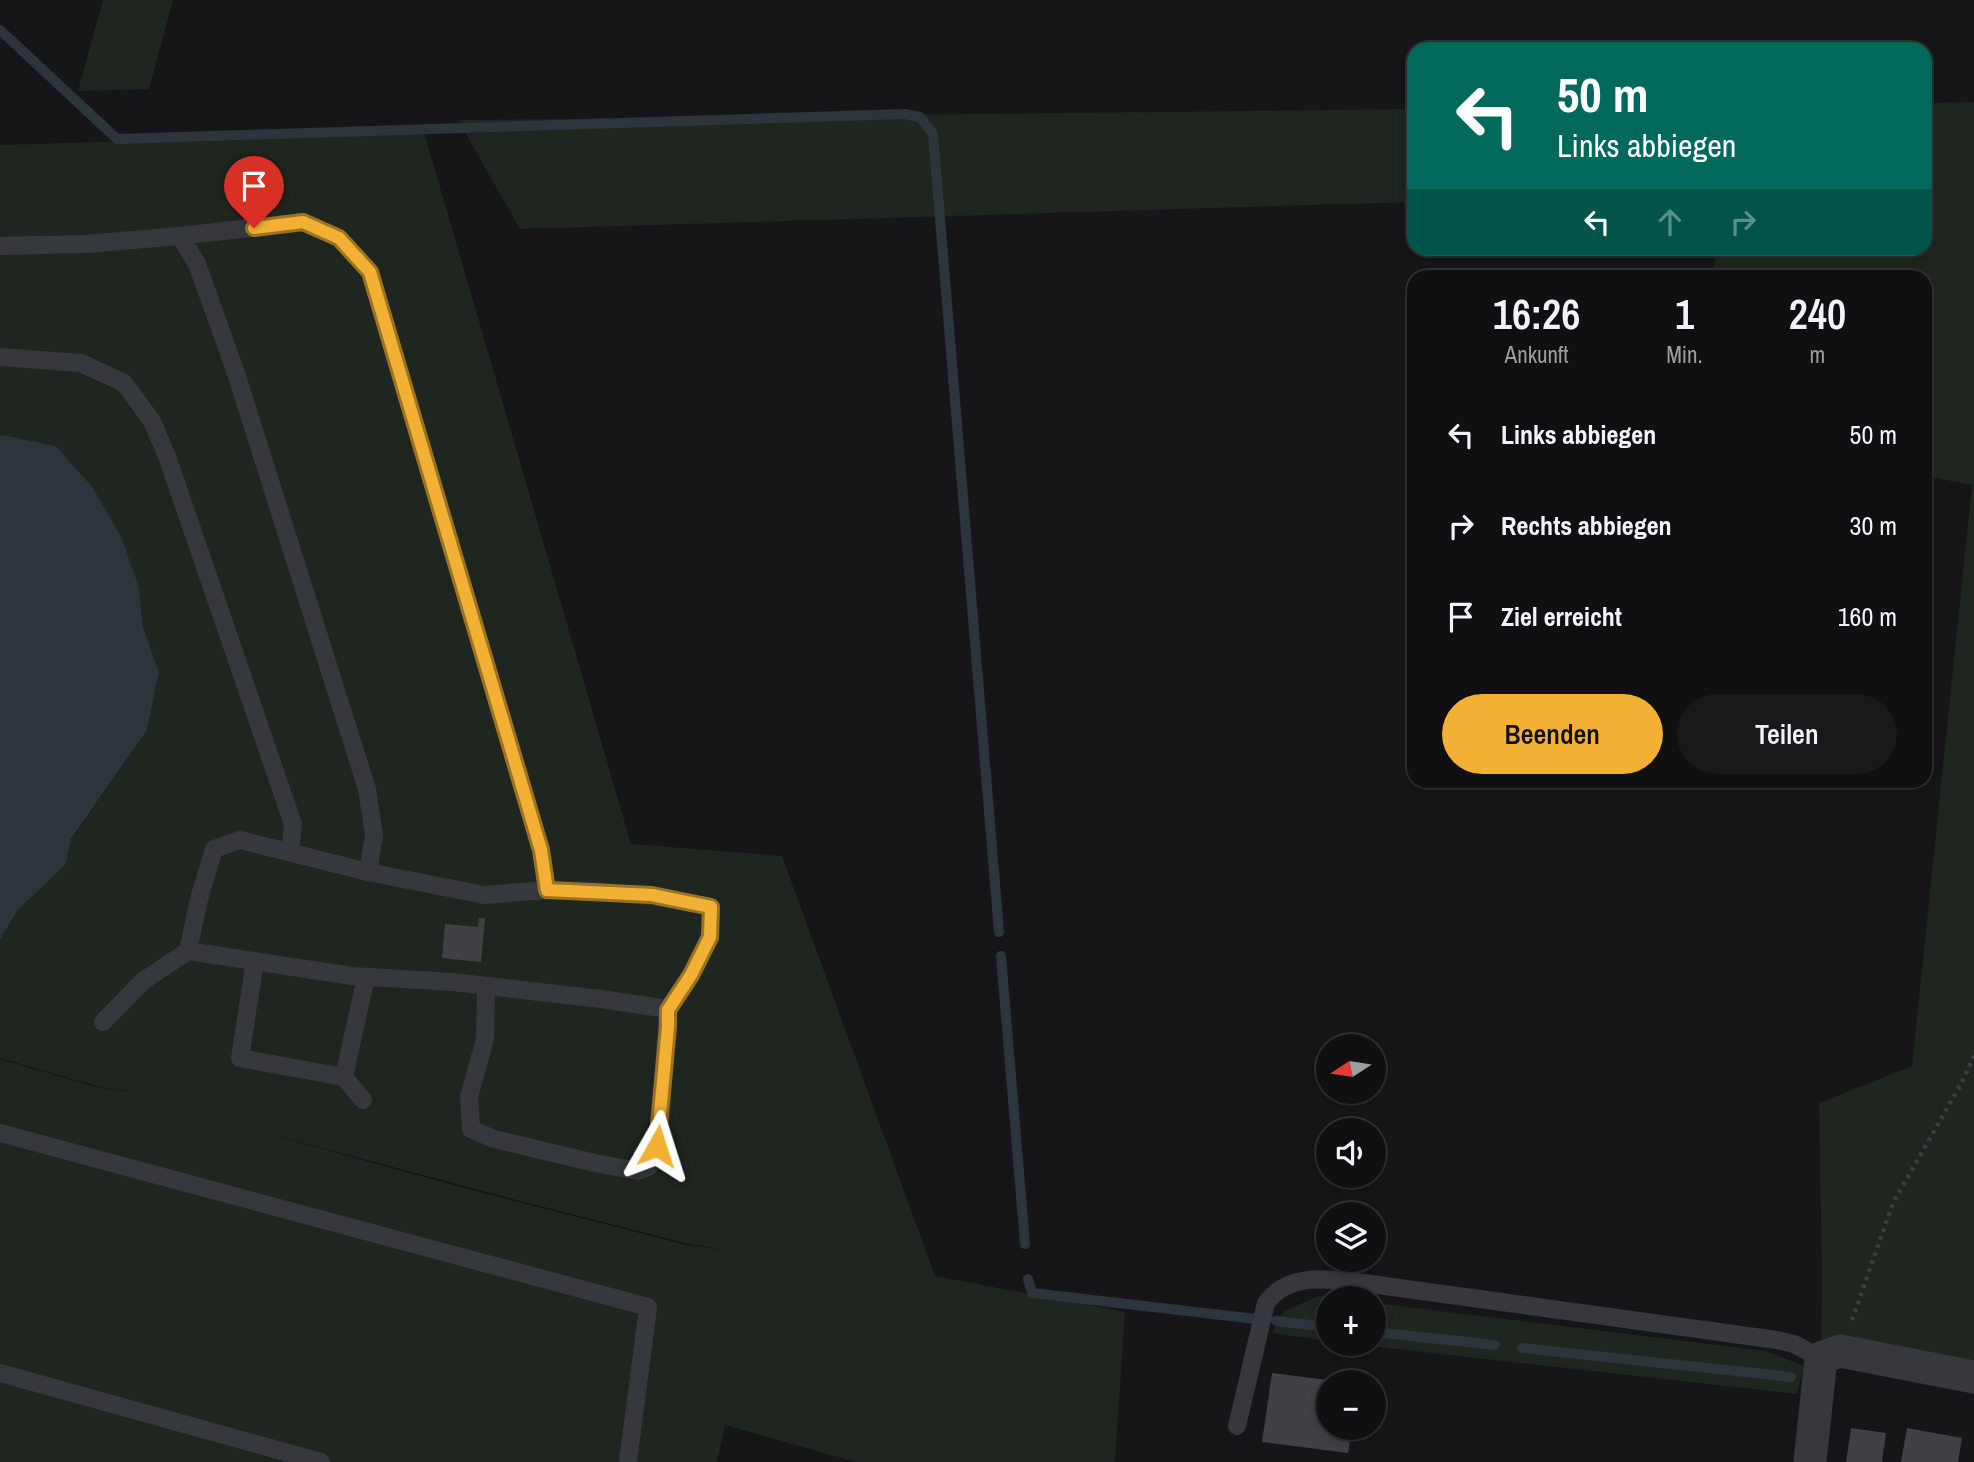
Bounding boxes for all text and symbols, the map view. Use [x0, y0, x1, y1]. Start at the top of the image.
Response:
text: 50 m [1557, 61, 1649, 127]
icon: left [1442, 70, 1533, 161]
text: Links abbiegen [1557, 124, 1736, 167]
pin [224, 156, 284, 228]
icon: arrive [235, 167, 273, 205]
icon: left [1578, 203, 1616, 241]
icon: ahead [1651, 203, 1689, 241]
icon: right [1724, 203, 1762, 241]
text: 16:26 [1493, 286, 1580, 342]
text: 1 [1675, 286, 1694, 342]
text: 240 [1789, 286, 1846, 342]
text: Ankunft [1505, 339, 1569, 370]
text: Min. [1666, 339, 1703, 370]
text: m [1810, 339, 1825, 370]
icon: left [1442, 416, 1480, 454]
text: Links abbiegen [1501, 417, 1656, 452]
text: 50 m [1850, 417, 1897, 452]
icon: right [1442, 507, 1480, 545]
text: Rechts abbiegen [1501, 508, 1672, 543]
text: 30 m [1850, 508, 1897, 543]
icon: arrive [1442, 598, 1480, 636]
text: Ziel erreicht [1501, 599, 1622, 634]
text: 160 m [1838, 599, 1897, 634]
button: Beenden [1442, 694, 1663, 774]
button: Teilen [1677, 694, 1897, 774]
north arrow [1316, 1034, 1386, 1104]
map controls [1316, 1034, 1386, 1440]
position arrow [620, 1109, 694, 1183]
button: sound [1316, 1118, 1386, 1188]
button: layers [1316, 1202, 1386, 1272]
button: + [1316, 1286, 1386, 1356]
button: − [1316, 1370, 1386, 1440]

